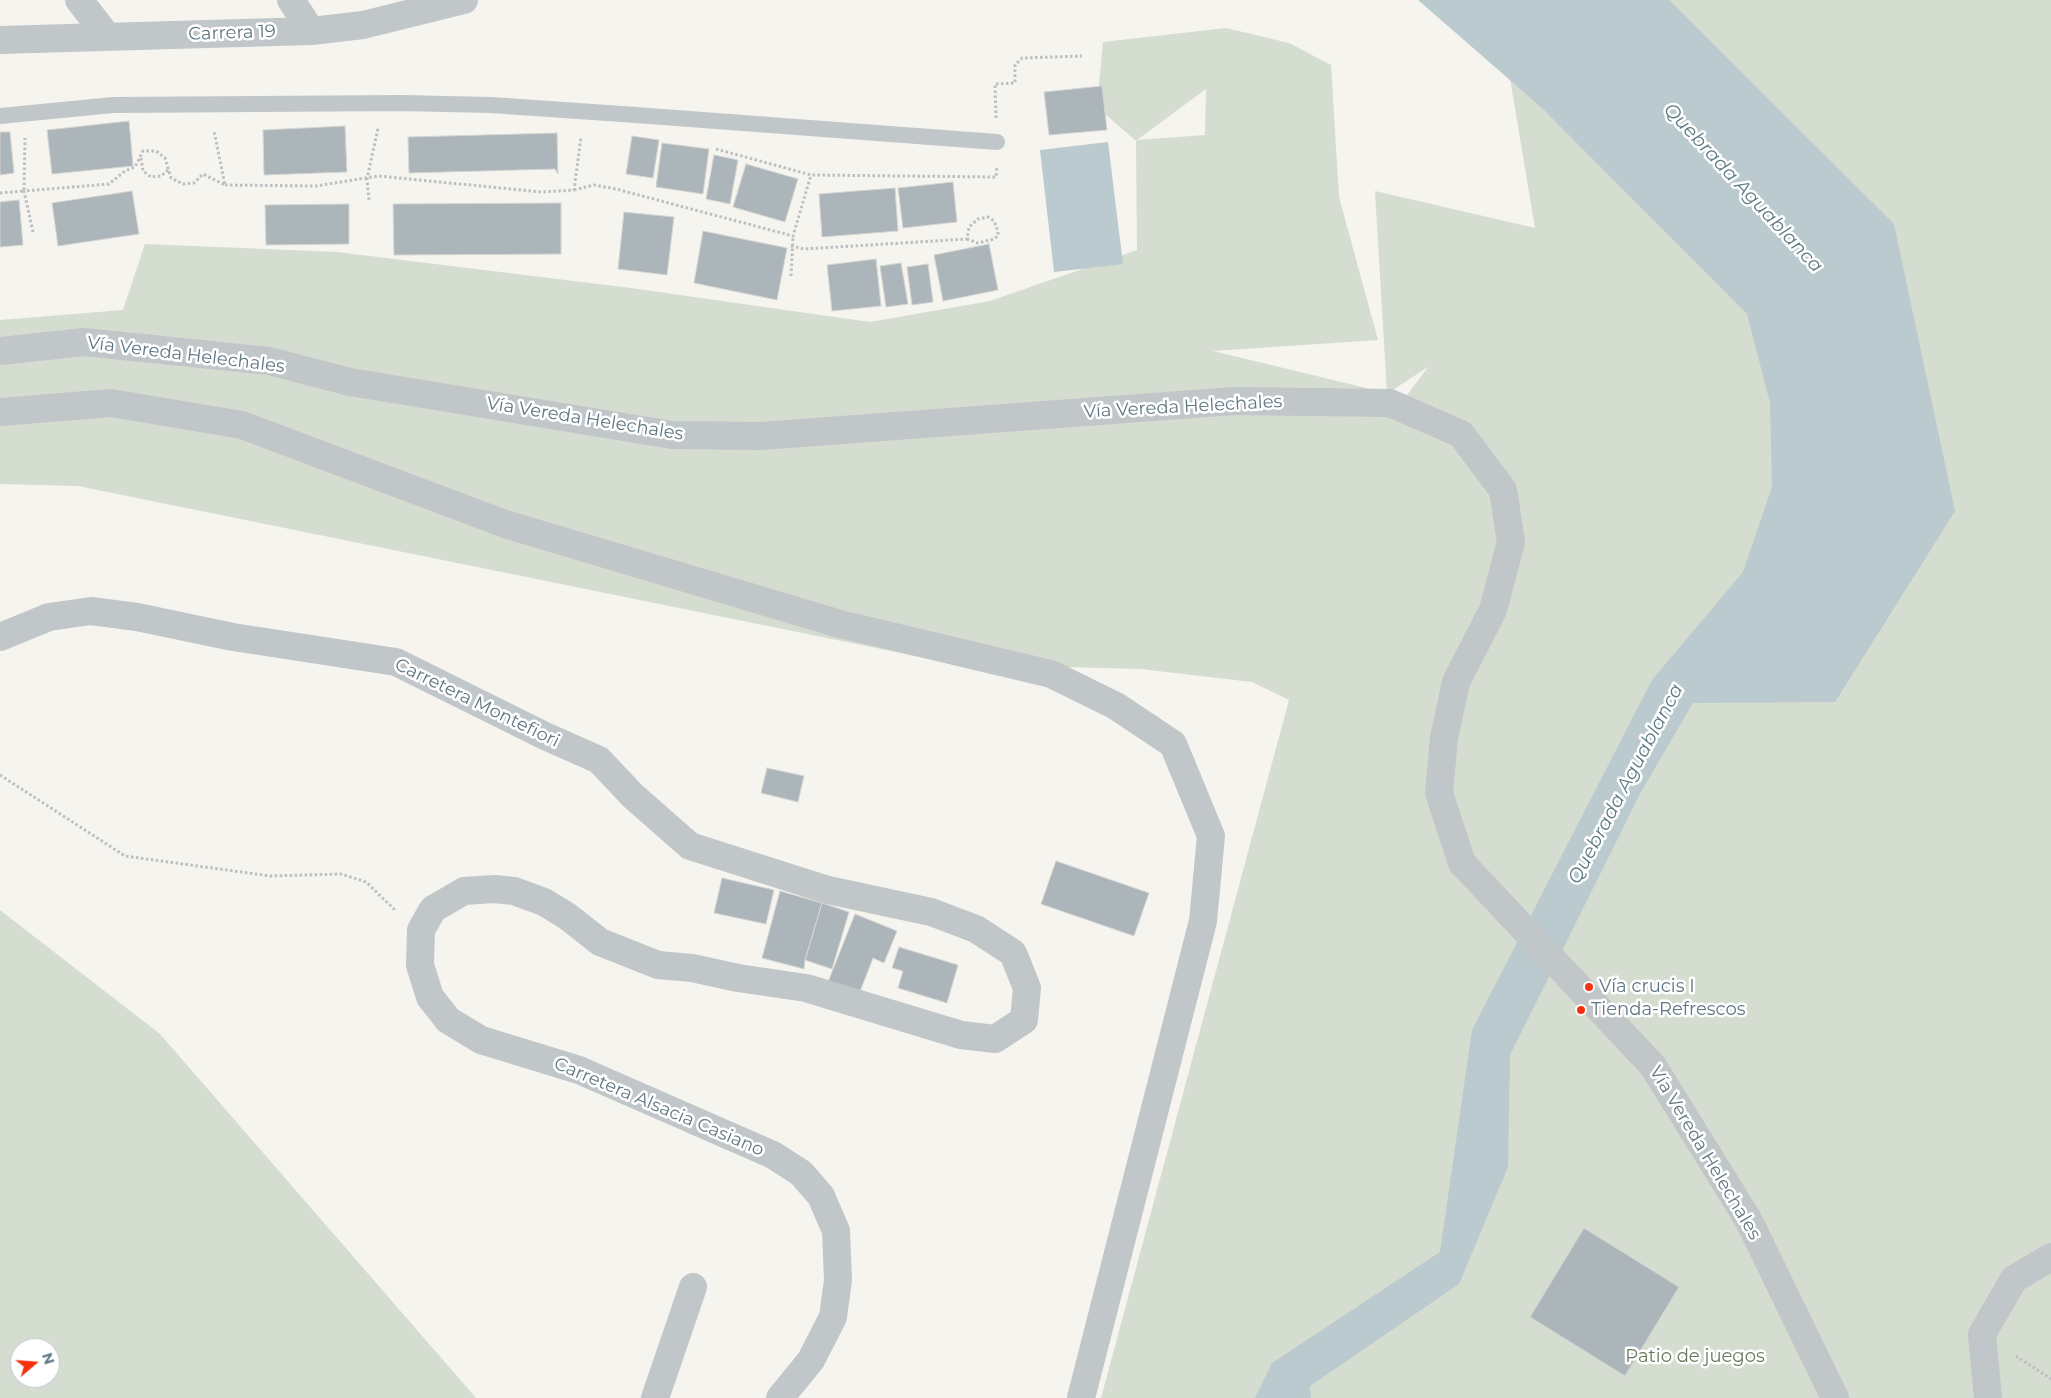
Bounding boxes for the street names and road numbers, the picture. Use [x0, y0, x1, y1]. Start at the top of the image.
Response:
street label: Carrera 19 [188, 21, 276, 45]
street label: Vía Vereda Helechales [86, 332, 286, 378]
street label: Vía Vereda Helechales [1083, 391, 1283, 423]
street label: Vía Vereda Helechales [485, 393, 685, 445]
street label: Carretera Montefiori [391, 654, 563, 752]
street label: Carretera Alsacia Casiano [551, 1053, 767, 1161]
street label: Vía Vereda Helechales [1645, 1062, 1765, 1244]

